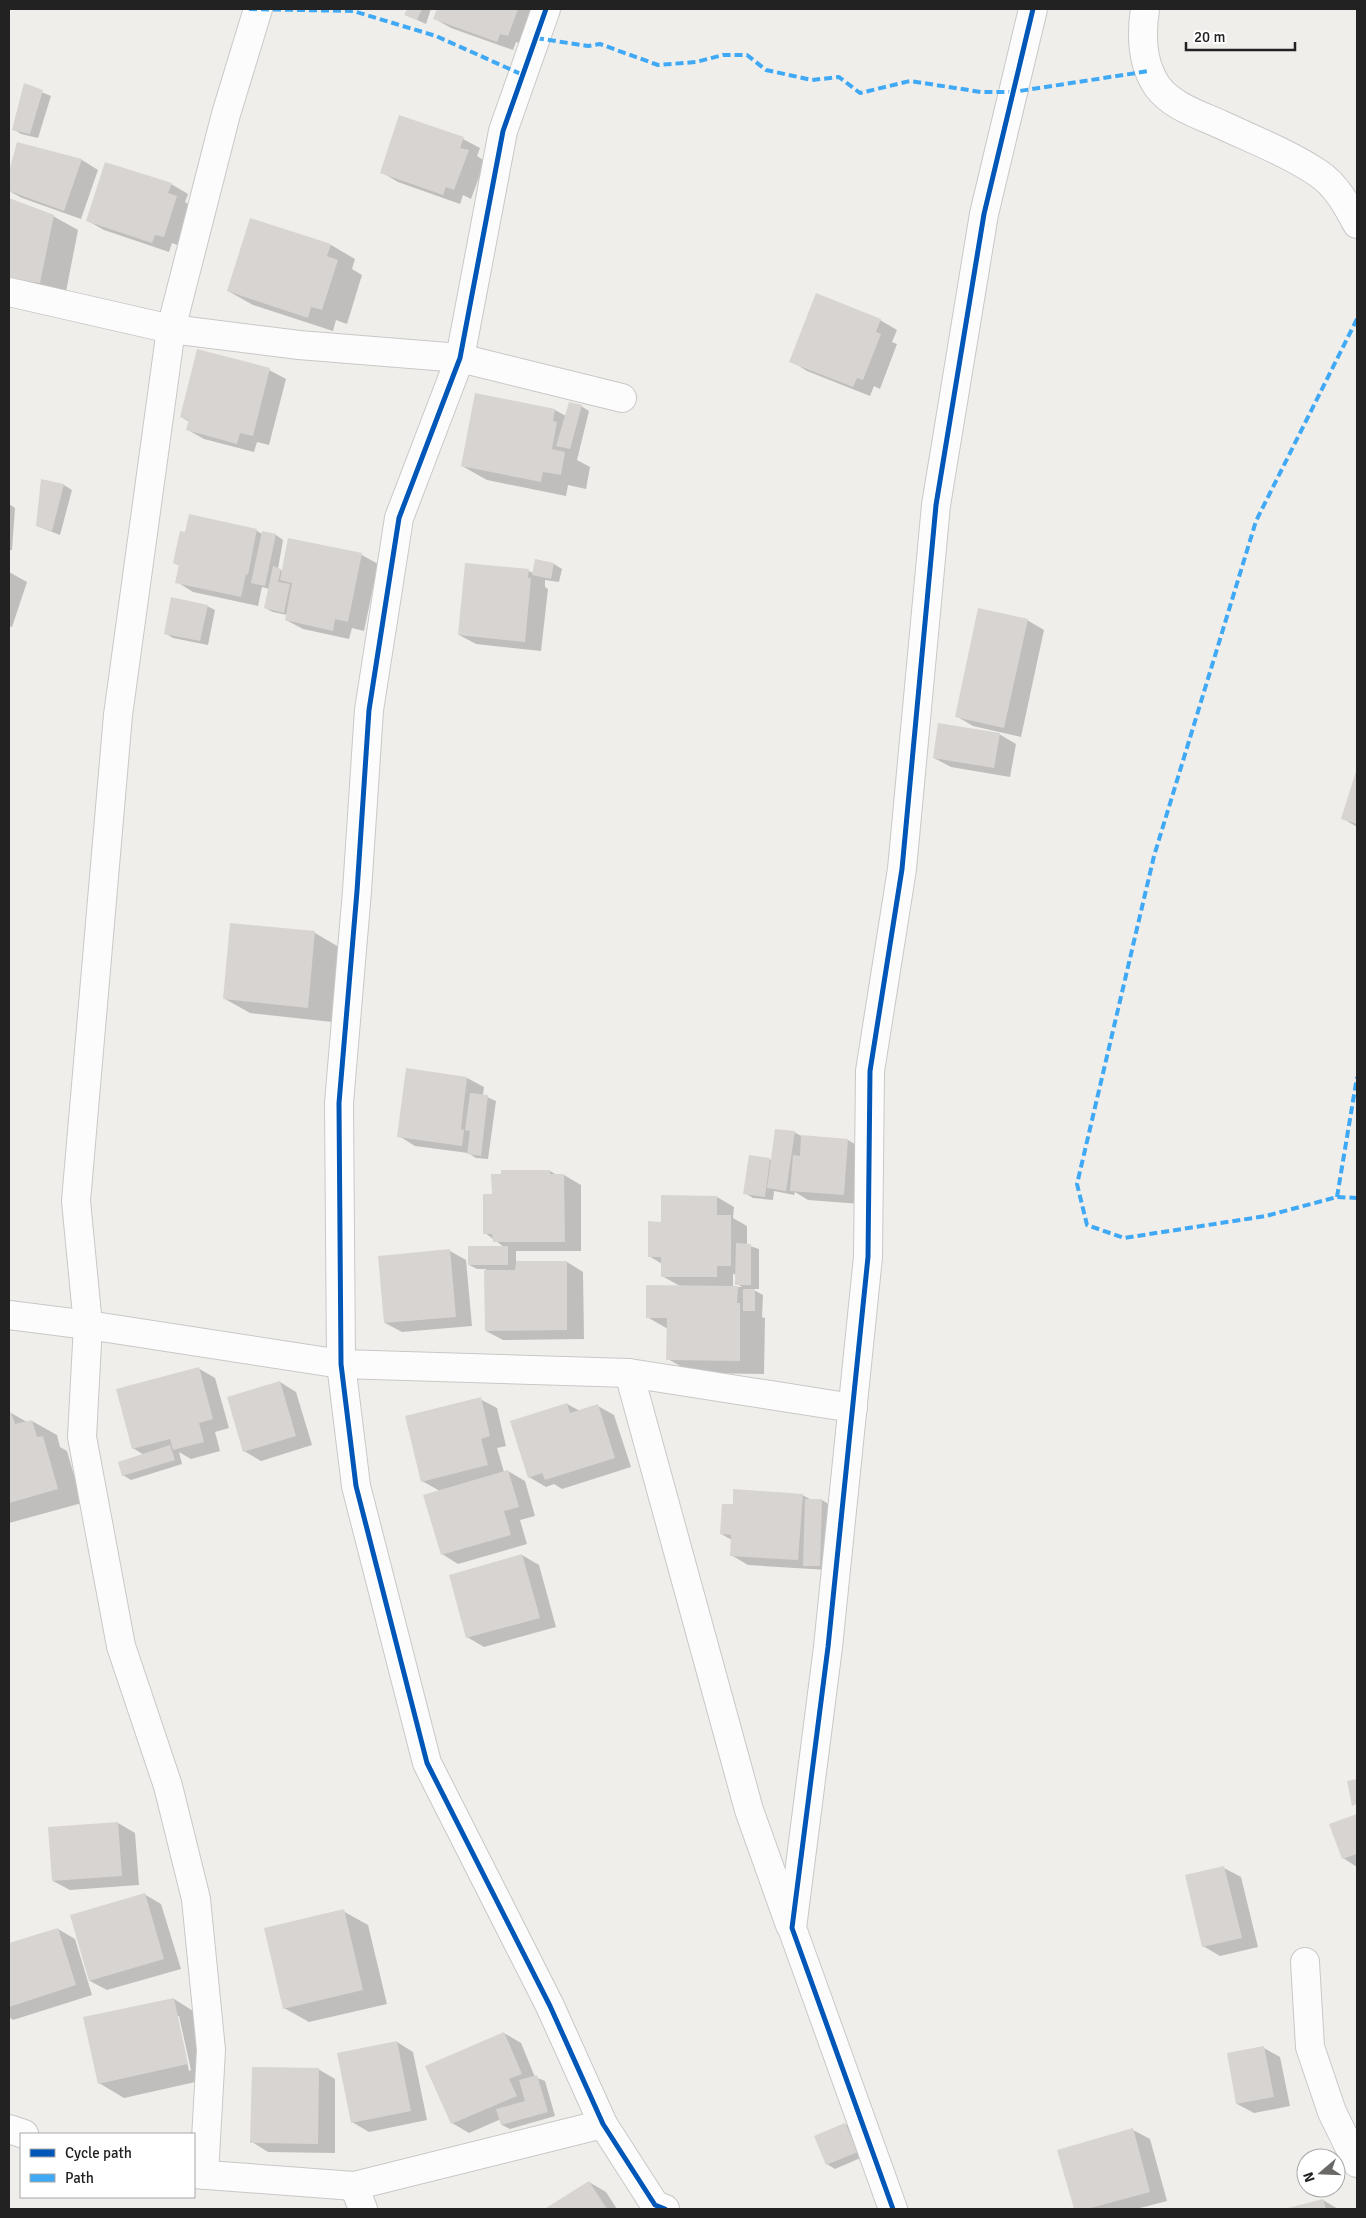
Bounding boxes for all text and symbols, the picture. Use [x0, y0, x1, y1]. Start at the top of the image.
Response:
scale bar [1186, 20, 1295, 52]
text: 20 m [1194, 28, 1225, 46]
legend [20, 2133, 195, 2198]
text: Cycle path [65, 2144, 132, 2162]
north arrow [1296, 2148, 1346, 2198]
text: Path [65, 2169, 94, 2187]
text: N [1300, 2170, 1319, 2184]

